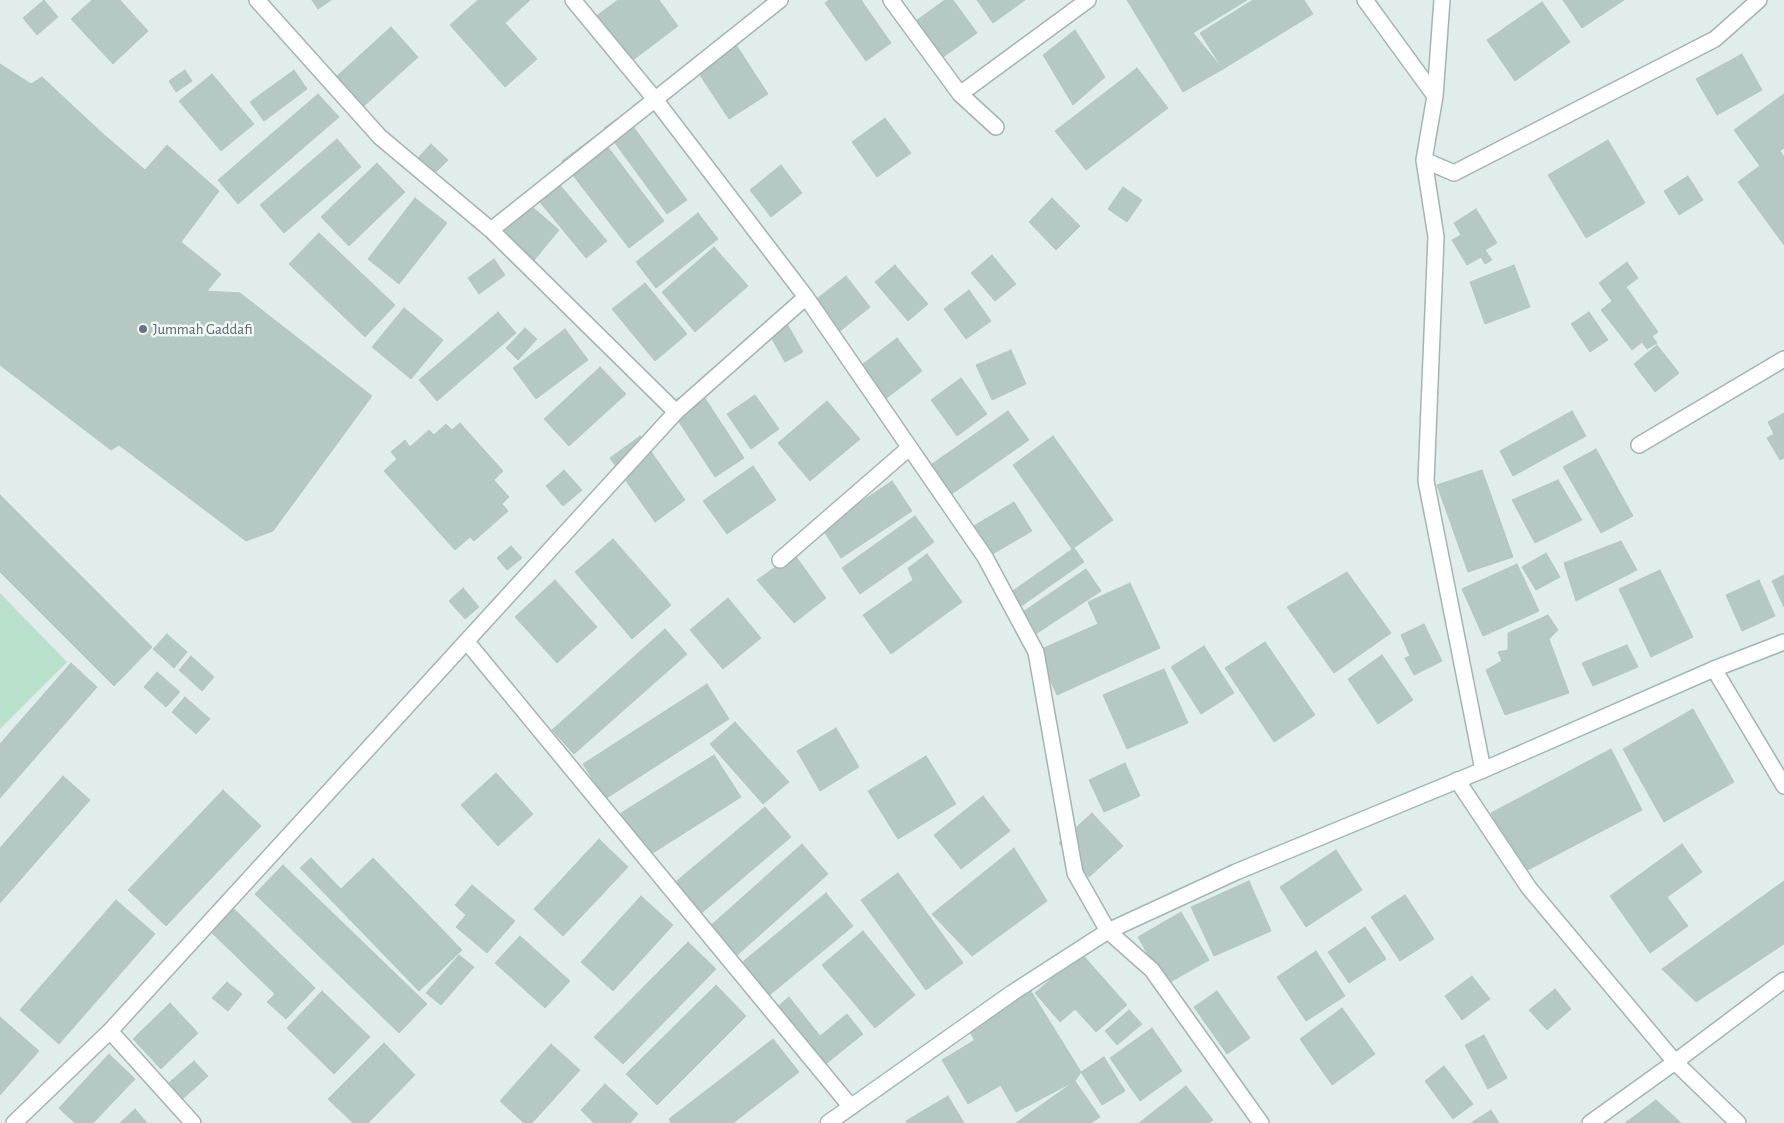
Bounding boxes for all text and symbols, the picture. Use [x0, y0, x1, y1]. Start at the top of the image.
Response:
place label: Jummah Gaddafi [153, 320, 252, 338]
marker: Jummah Gaddafi [137, 323, 149, 335]

